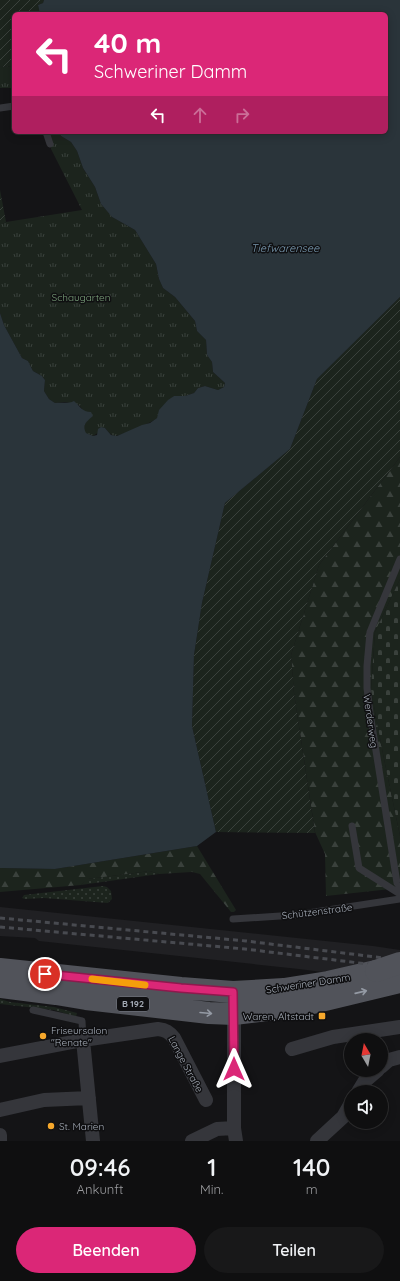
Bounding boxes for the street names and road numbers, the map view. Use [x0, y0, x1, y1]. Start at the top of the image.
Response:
street label: Werderweg [360, 693, 381, 749]
street label: Schützenstraße [281, 901, 354, 922]
street label: Schweriner Damm [265, 970, 351, 997]
road number: B 192 [117, 997, 149, 1011]
street label: Lange Straße [165, 1034, 206, 1095]

